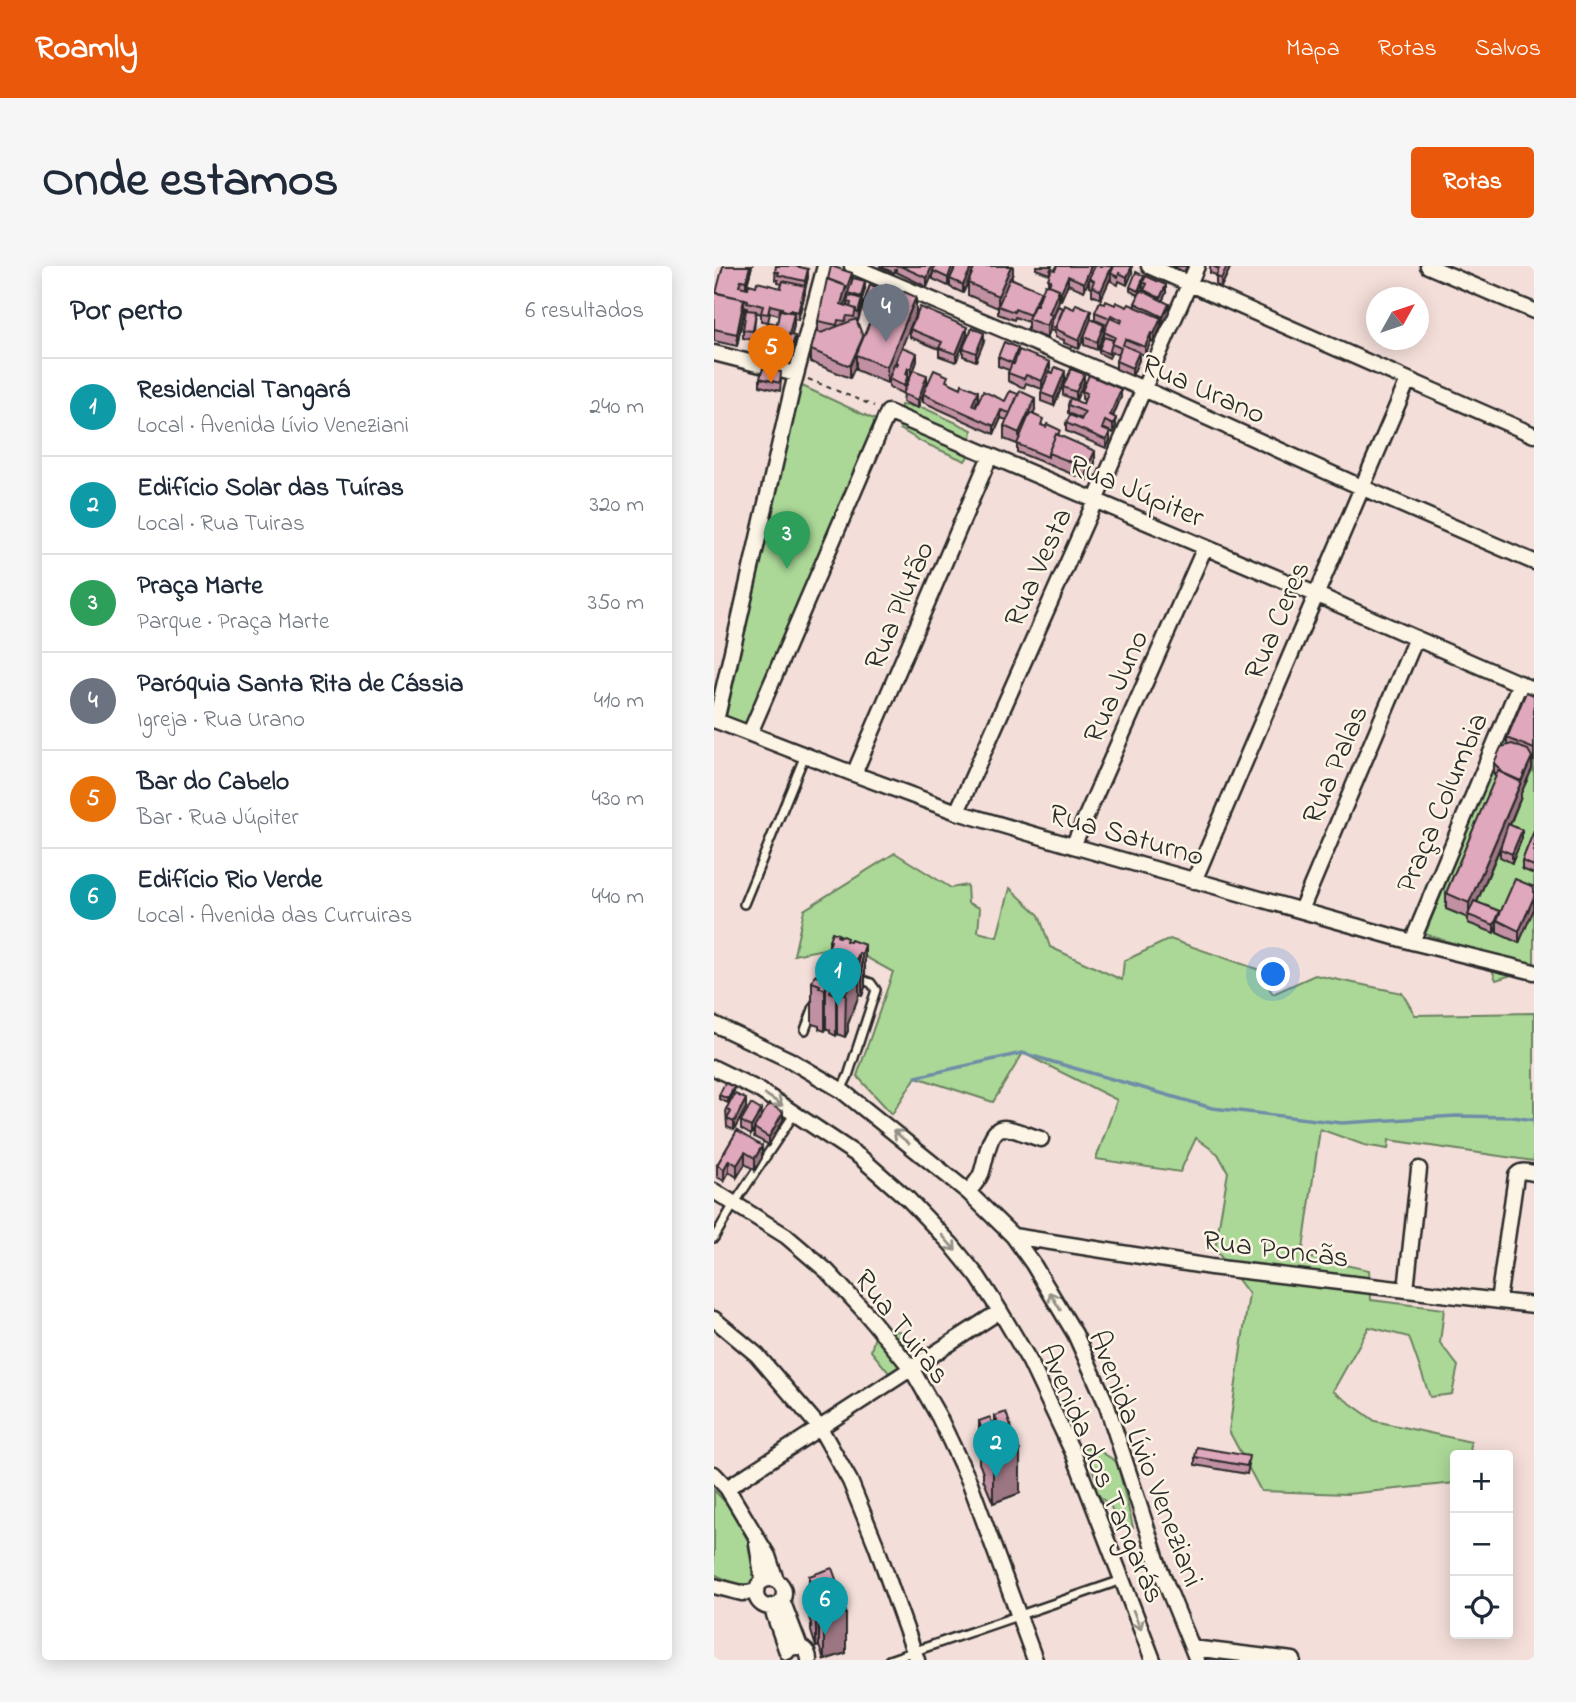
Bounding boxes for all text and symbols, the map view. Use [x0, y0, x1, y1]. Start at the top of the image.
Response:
text: Roamly [35, 25, 138, 73]
text: Mapa [1286, 32, 1340, 67]
text: Rotas [1378, 32, 1437, 67]
text: Salvos [1475, 32, 1541, 67]
text: Onde estamos [42, 146, 338, 218]
button: Rotas [1411, 147, 1534, 218]
pin: 4 [863, 284, 909, 342]
north arrow [1366, 287, 1429, 350]
text: Por perto [70, 290, 183, 334]
text: 6 resultados [525, 295, 644, 328]
pin: 5 [748, 325, 794, 383]
street label: Rua Urano [1133, 344, 1272, 438]
text: Residencial Tangará [137, 372, 350, 410]
text: 1 [89, 391, 97, 424]
text: 240 m [590, 391, 644, 424]
text: Local · Avenida Lívio Veneziani [137, 410, 409, 443]
street label: Rua Júpiter [1061, 444, 1211, 541]
text: Edifício Solar das Tuíras [137, 470, 404, 508]
text: 2 [87, 489, 99, 522]
text: 320 m [590, 489, 644, 522]
street label: Rua Vesta [994, 502, 1086, 635]
text: Local · Rua Tuiras [137, 508, 305, 541]
pin: 3 [764, 511, 810, 569]
street label: Rua Plutão [854, 535, 948, 677]
street label: Rua Ceres [1234, 555, 1323, 687]
text: Praça Marte [137, 568, 263, 606]
text: 3 [88, 587, 98, 620]
text: 350 m [588, 587, 644, 620]
text: Parque · Praça Marte [137, 606, 329, 639]
street label: Rua Juno [1073, 624, 1162, 751]
text: Paróquia Santa Rita de Cássia [137, 666, 463, 704]
text: 4 [88, 685, 98, 718]
text: 410 m [594, 685, 644, 718]
street label: Rua Palas [1292, 699, 1382, 832]
text: Igreja · Rua Urano [137, 704, 305, 737]
street label: Praça Columbia [1386, 706, 1502, 900]
text: Bar do Cabelo [137, 764, 289, 802]
text: 5 [86, 783, 100, 816]
text: 430 m [591, 783, 644, 816]
street label: Rua Saturno [1043, 794, 1209, 880]
text: Bar · Rua Júpiter [137, 802, 299, 835]
text: Edifício Rio Verde [137, 862, 322, 900]
text: 6 [88, 881, 98, 914]
text: 440 m [592, 881, 644, 914]
text: Local · Avenida das Curruiras [137, 900, 412, 933]
pin: 1 [815, 948, 861, 1006]
your location [1256, 957, 1290, 991]
one-way arrow [764, 1093, 784, 1107]
one-way arrow [892, 1129, 910, 1145]
street label: Rua Poncãs [1200, 1220, 1351, 1282]
one-way arrow [941, 1234, 958, 1251]
street label: Rua Tuiras [841, 1261, 960, 1395]
one-way arrow [1048, 1292, 1062, 1312]
street label: Avenida Lívio Veneziani [1075, 1324, 1213, 1594]
street label: Avenida dos Tangarás [1026, 1338, 1175, 1611]
pin: 2 [973, 1420, 1019, 1478]
map controls [1450, 1450, 1513, 1639]
button: + [1450, 1450, 1513, 1513]
button: − [1450, 1513, 1513, 1576]
button: locate [1450, 1576, 1513, 1639]
pin: 6 [802, 1577, 848, 1635]
one-way arrow [1132, 1609, 1145, 1630]

